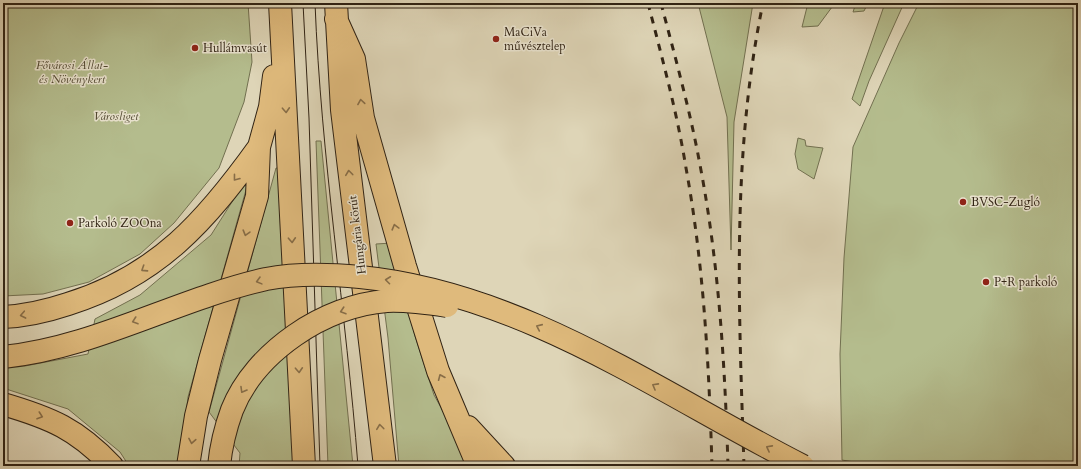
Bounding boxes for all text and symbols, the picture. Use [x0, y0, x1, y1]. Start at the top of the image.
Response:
place label: MaCiVa művésztelep [504, 24, 566, 54]
marker: MaCiVa művésztelep [491, 34, 501, 44]
place label: Hullámvasút [203, 40, 267, 56]
marker: Hullámvasút [190, 43, 200, 53]
park label: Fővárosi Állat- és Növénykert [36, 57, 109, 87]
one-way arrow [357, 99, 366, 105]
one-way arrow [281, 107, 290, 113]
park label: Városliget [94, 108, 139, 124]
one-way arrow [345, 170, 354, 176]
one-way arrow [233, 174, 240, 181]
place label: BVSC-Zugló [971, 194, 1040, 210]
street label: Hungária körút [344, 195, 370, 275]
marker: BVSC-Zugló [958, 197, 968, 207]
place label: Parkoló ZOOna [78, 215, 162, 231]
marker: Parkoló ZOOna [65, 218, 75, 228]
one-way arrow [391, 224, 399, 231]
one-way arrow [242, 229, 251, 236]
one-way arrow [288, 237, 297, 243]
one-way arrow [141, 265, 148, 272]
place label: P+R parkoló [994, 274, 1058, 290]
one-way arrow [385, 276, 391, 285]
one-way arrow [256, 277, 262, 285]
marker: P+R parkoló [981, 277, 991, 287]
one-way arrow [339, 306, 346, 315]
one-way arrow [20, 310, 26, 319]
one-way arrow [132, 316, 139, 325]
one-way arrow [536, 324, 543, 332]
one-way arrow [295, 366, 304, 373]
one-way arrow [437, 373, 445, 380]
one-way arrow [652, 383, 659, 390]
one-way arrow [241, 386, 248, 393]
one-way arrow [37, 411, 44, 419]
one-way arrow [376, 424, 385, 430]
one-way arrow [188, 438, 197, 444]
one-way arrow [766, 446, 773, 453]

